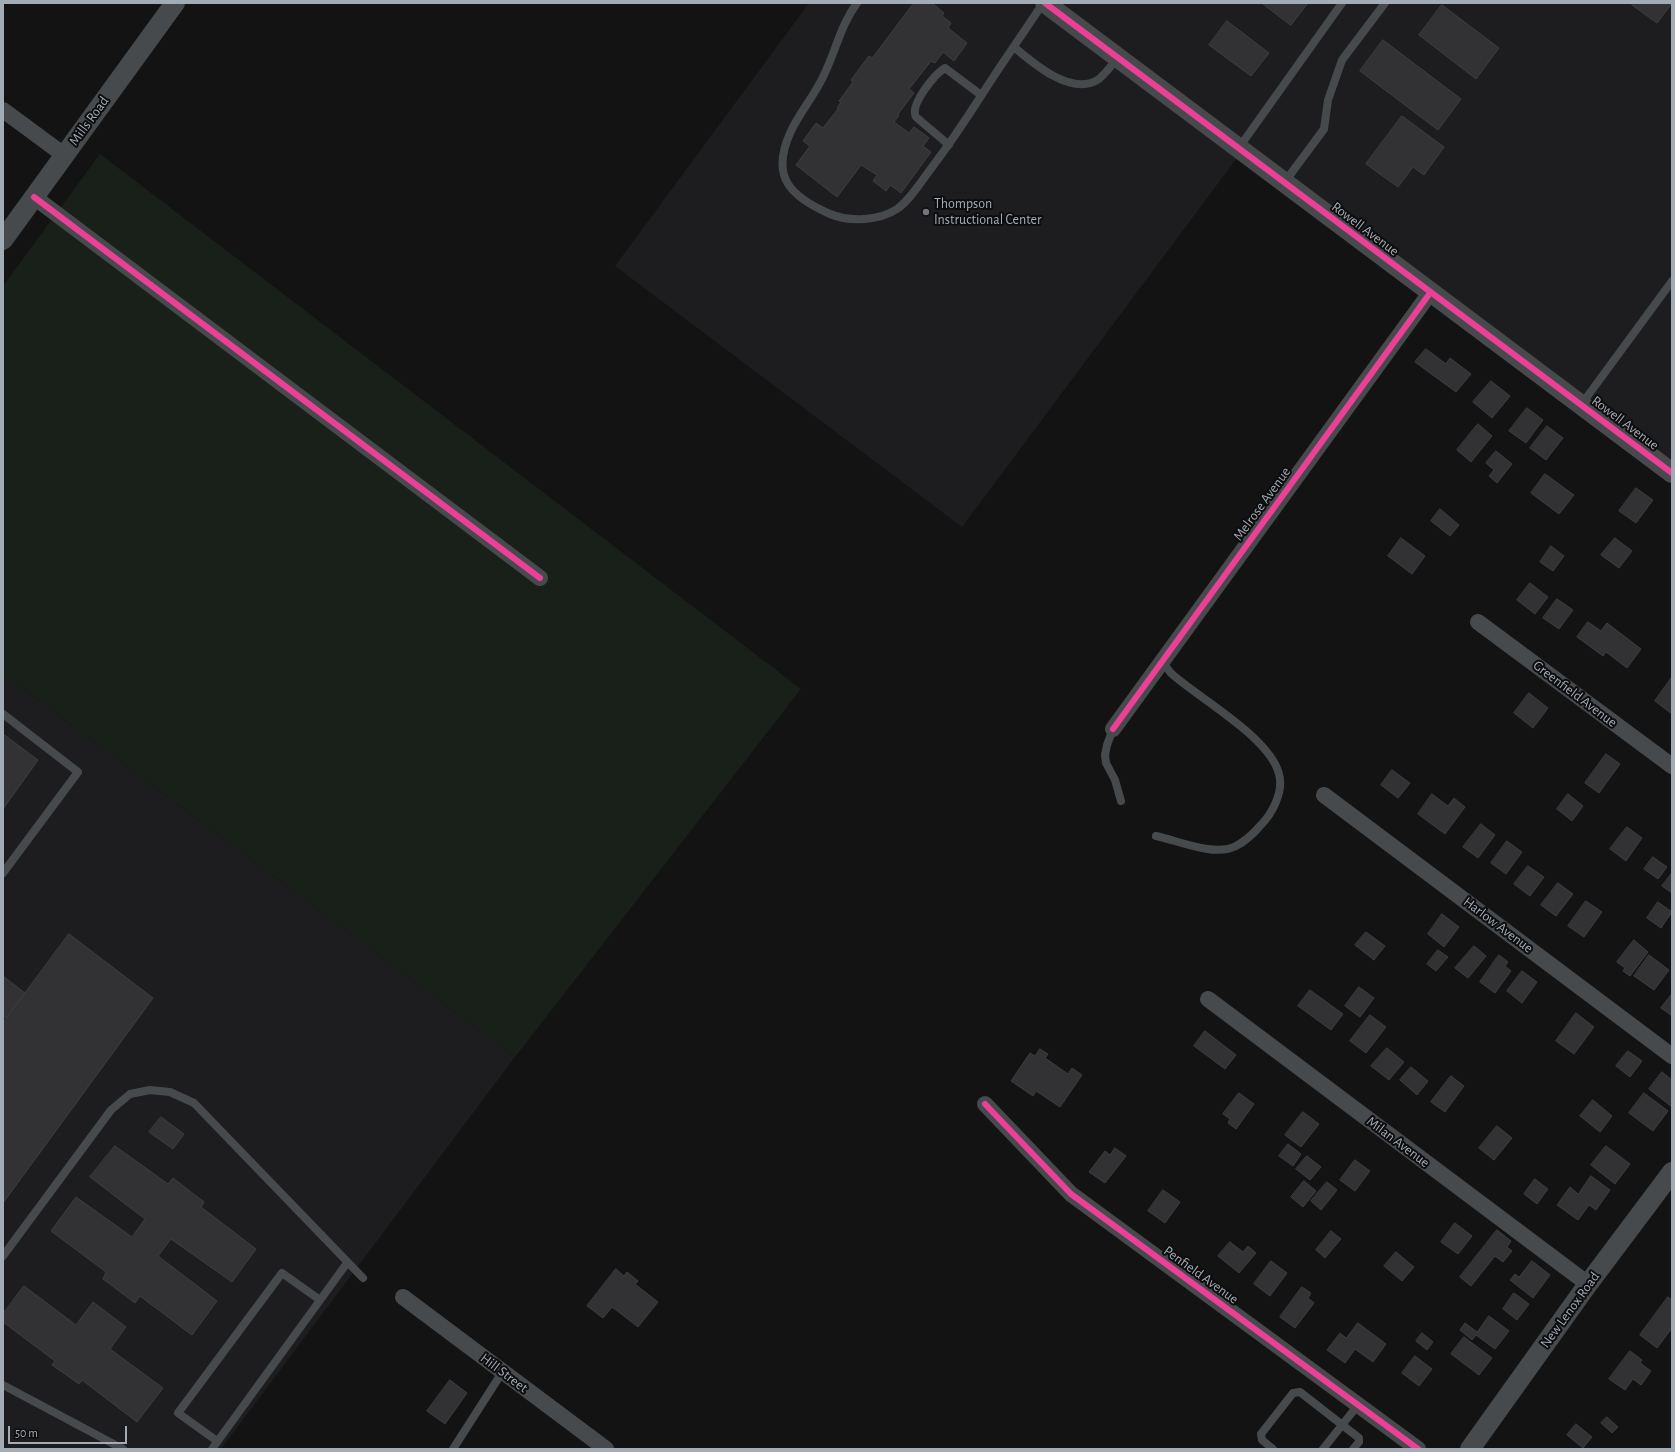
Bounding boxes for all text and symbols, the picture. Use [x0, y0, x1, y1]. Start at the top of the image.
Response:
street label: Mills Road [66, 93, 112, 149]
place label: Thompson Instructional Center [934, 196, 1041, 228]
street label: Rowell Avenue [1328, 198, 1402, 260]
marker: Thompson Instructional Center [921, 207, 931, 217]
street label: Rowell Avenue [1588, 392, 1662, 454]
street label: Melrose Avenue [1230, 464, 1294, 544]
street label: Greenfield Avenue [1530, 657, 1620, 731]
street label: Harlow Avenue [1460, 893, 1536, 957]
street label: Milan Avenue [1363, 1113, 1433, 1171]
street label: Penfield Avenue [1160, 1242, 1242, 1308]
street label: New Lenox Road [1537, 1269, 1603, 1351]
street label: Hill Street [477, 1350, 531, 1396]
scale bar [10, 1418, 129, 1444]
text: 50 m [15, 1427, 38, 1439]

